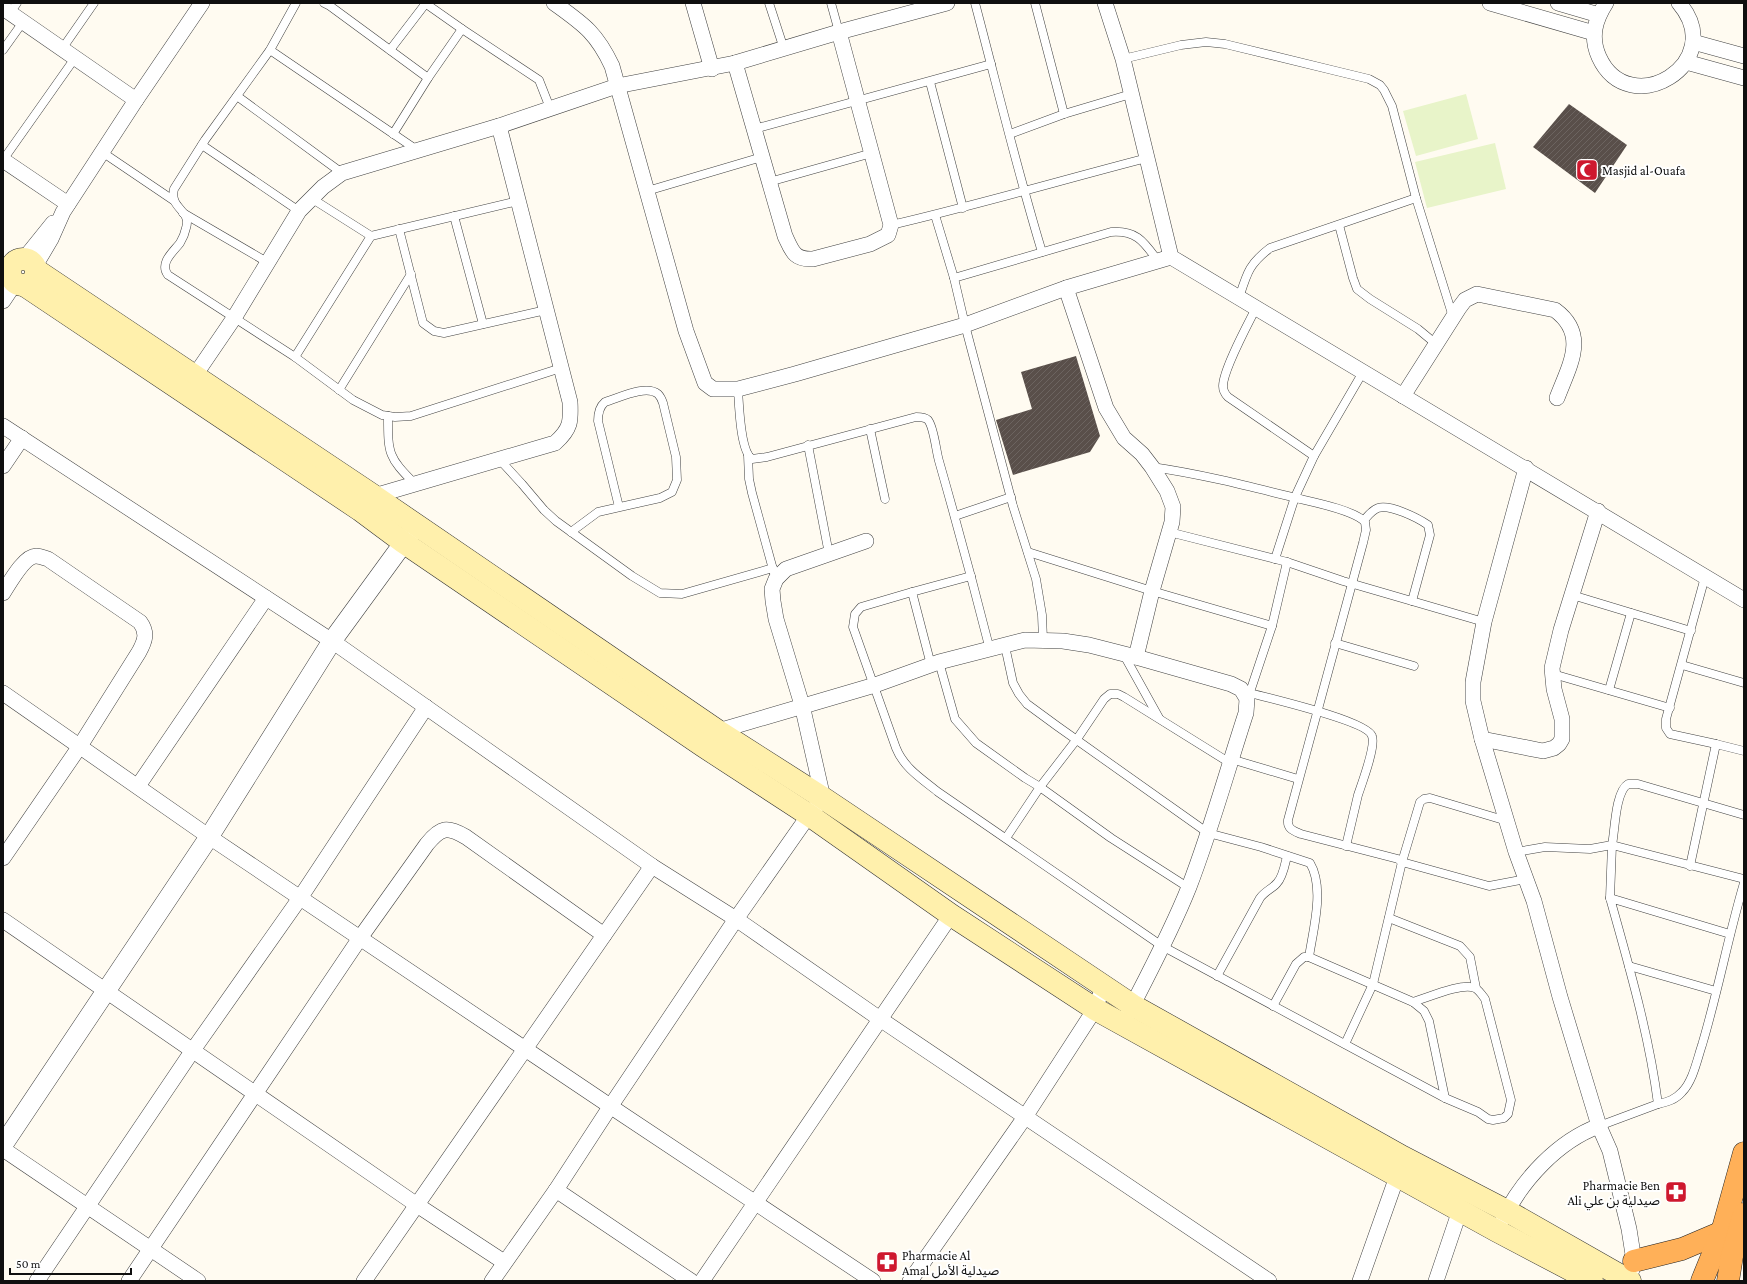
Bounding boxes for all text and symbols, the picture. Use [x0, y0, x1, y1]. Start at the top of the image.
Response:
mosque icon: Masjid al-Ouafa [1574, 157, 1600, 183]
place label: Masjid al-Ouafa [1602, 163, 1686, 179]
place label: Pharmacie Ben Ali صيدلية بن علي [1567, 1178, 1660, 1211]
pharmacy icon: Pharmacie Ben Ali صيدلية بن علي [1663, 1179, 1689, 1205]
place label: Pharmacie Al Amal صيدلية الأمل [902, 1248, 999, 1279]
pharmacy icon: Pharmacie Al Amal صيدلية الأمل [874, 1249, 900, 1275]
scale bar [10, 1250, 131, 1276]
text: 50 m [16, 1257, 41, 1271]

